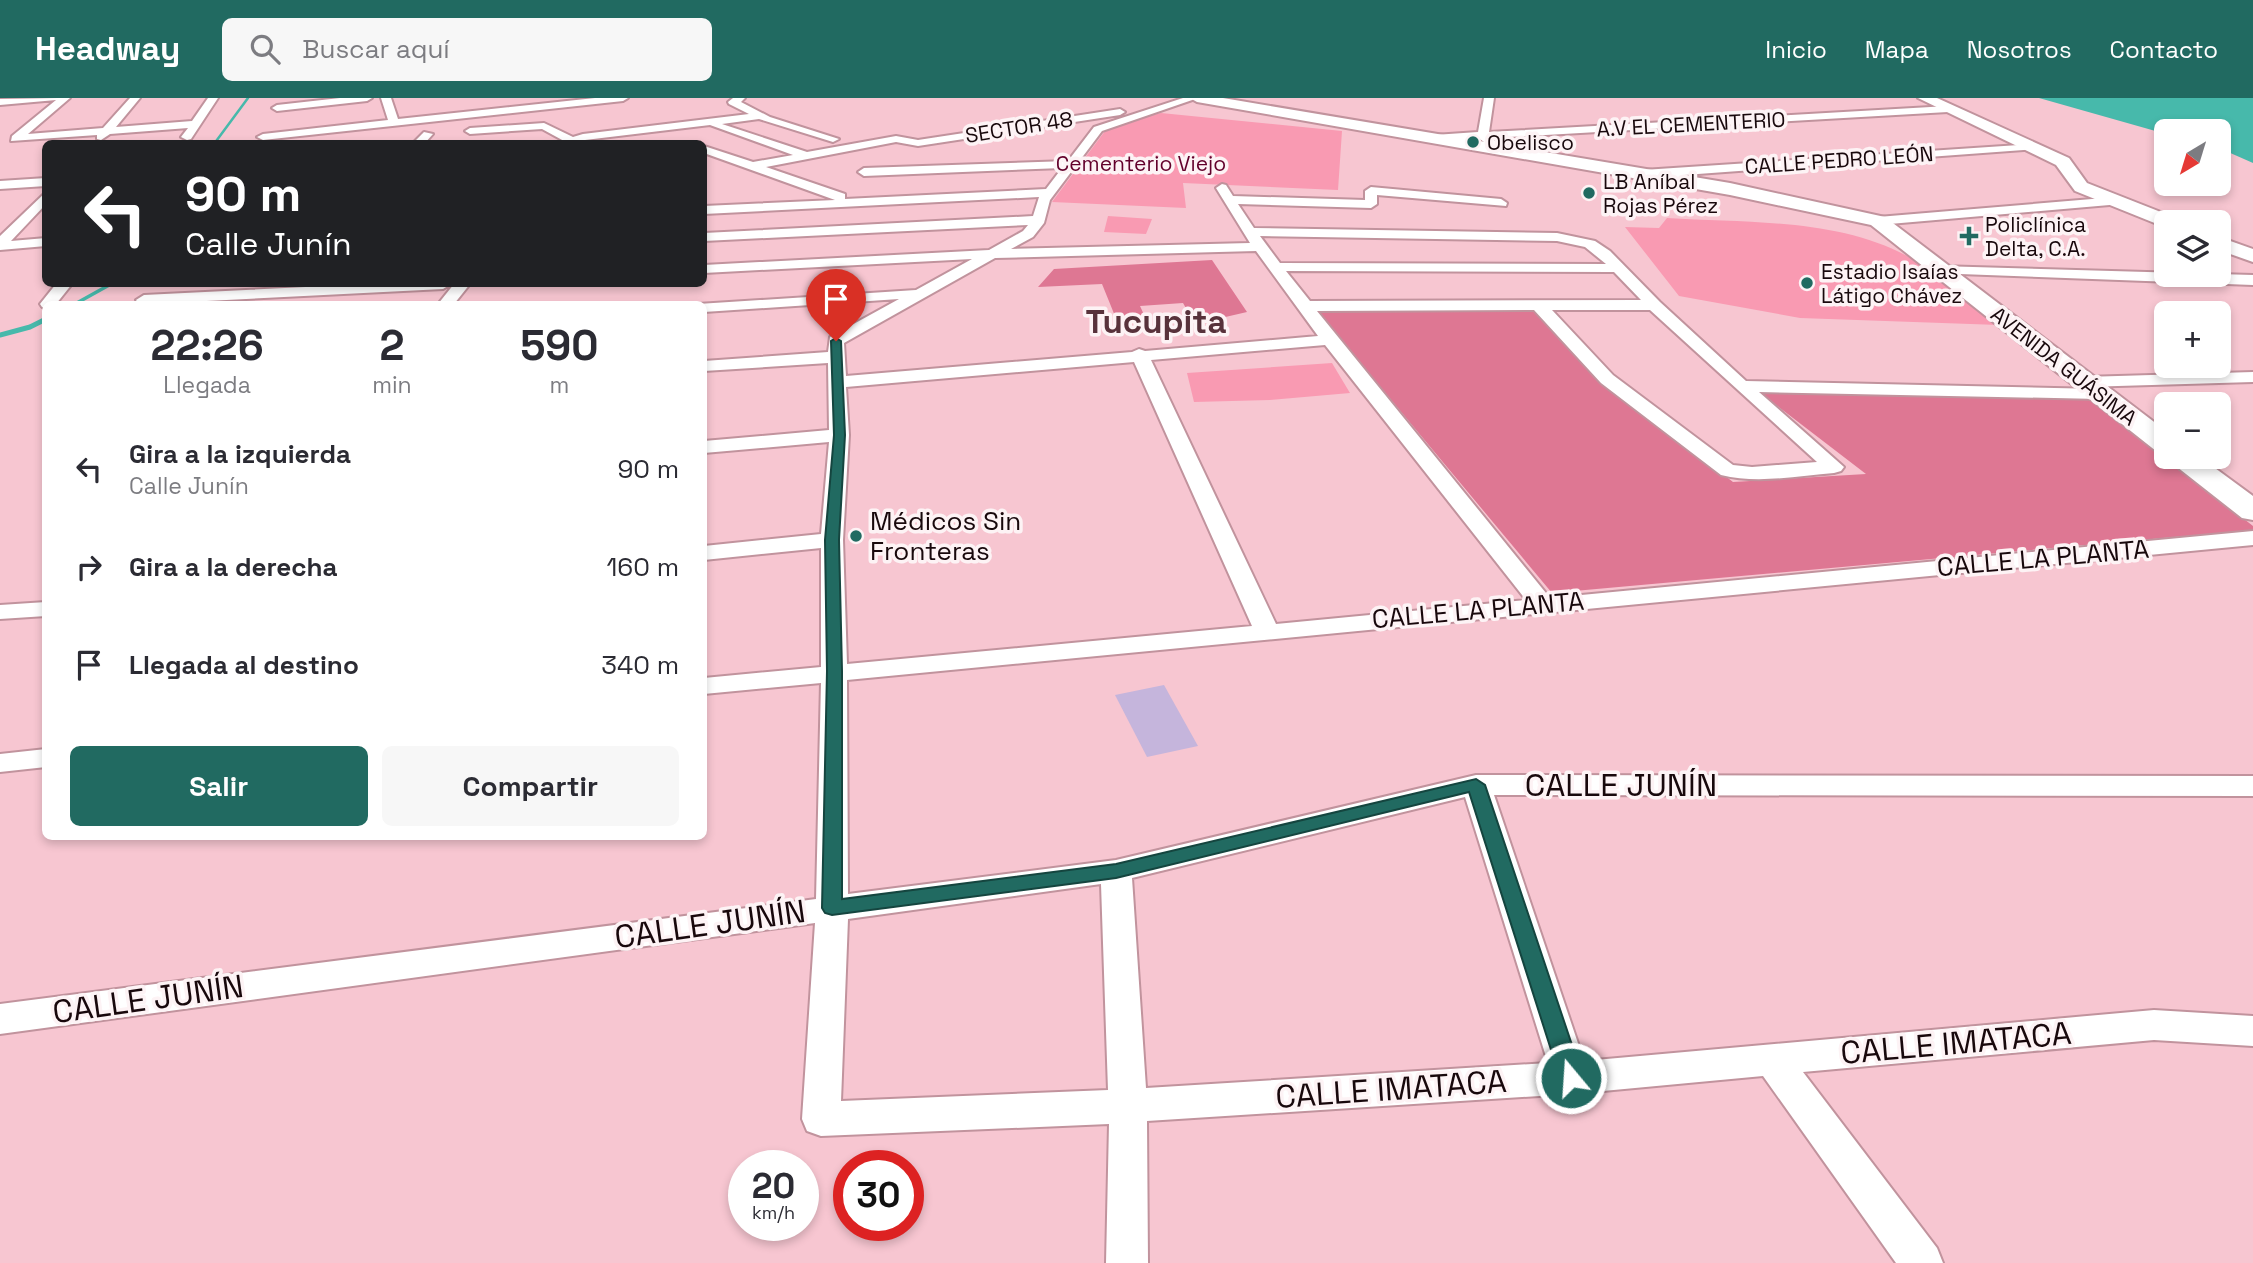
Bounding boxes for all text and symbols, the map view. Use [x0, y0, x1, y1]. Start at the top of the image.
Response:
search box [222, 18, 712, 81]
text: Headway [35, 28, 180, 70]
icon: search [246, 30, 284, 68]
text: Buscar aquí [302, 32, 450, 66]
text: Inicio [1765, 34, 1827, 65]
text: Mapa [1865, 34, 1929, 65]
text: Nosotros [1967, 34, 2072, 65]
text: Contacto [2110, 34, 2218, 65]
street label: SECTOR 48 [963, 105, 1075, 149]
street label: A.V EL CEMENTERIO [1596, 106, 1786, 142]
north arrow [2154, 119, 2231, 196]
map controls [2154, 119, 2231, 469]
place label: Obelisco [1487, 129, 1574, 156]
marker: Obelisco [1465, 134, 1481, 150]
street label: CALLE PEDRO LEÓN [1744, 140, 1934, 180]
park label: Cementerio Viejo [1056, 150, 1226, 177]
text: 90 m [185, 163, 301, 225]
icon: left [70, 168, 161, 259]
place label: LB Aníbal Rojas Pérez [1603, 168, 1718, 219]
marker: LB Aníbal Rojas Pérez [1581, 185, 1597, 201]
button: layers [2154, 210, 2231, 287]
place label: Policlínica Delta, C.A. [1985, 211, 2086, 262]
text: Calle Junín [185, 224, 352, 264]
marker: Policlínica Delta, C.A. [1959, 226, 1979, 246]
place label: Estadio Isaías Látigo Chávez [1821, 258, 1962, 309]
pin [806, 269, 866, 341]
marker: Estadio Isaías Látigo Chávez [1799, 275, 1815, 291]
icon: arrive [817, 280, 855, 318]
district label: Tucupita [1086, 301, 1226, 343]
street label: AVENIDA GUÁSIMA [1985, 301, 2143, 431]
button: + [2154, 301, 2231, 378]
text: 22:26 [150, 319, 264, 372]
text: 2 [379, 319, 404, 372]
text: 590 [520, 319, 599, 372]
text: Llegada [163, 370, 251, 400]
text: min [372, 370, 412, 400]
text: m [549, 370, 569, 400]
button: − [2154, 392, 2231, 469]
text: Gira a la izquierda [129, 437, 351, 471]
icon: left [70, 450, 108, 488]
text: 90 m [617, 452, 679, 486]
text: Calle Junín [129, 471, 249, 501]
place label: Médicos Sin Fronteras [870, 504, 1021, 568]
marker: Médicos Sin Fronteras [848, 528, 864, 544]
street label: CALLE LA PLANTA [1936, 532, 2150, 584]
icon: right [70, 548, 108, 586]
text: Gira a la derecha [129, 550, 338, 584]
text: 160 m [607, 550, 679, 584]
street label: CALLE LA PLANTA [1371, 584, 1585, 636]
icon: arrive [70, 646, 108, 684]
text: Llegada al destino [129, 648, 359, 682]
text: 340 m [601, 648, 679, 682]
button: Salir [70, 746, 368, 826]
button: Compartir [382, 746, 679, 826]
street label: CALLE JUNÍN [1525, 765, 1717, 805]
street label: CALLE JUNÍN [612, 891, 808, 957]
street label: CALLE JUNÍN [50, 966, 246, 1032]
street label: CALLE IMATACA [1839, 1013, 2073, 1073]
position arrow [1534, 1041, 1608, 1115]
street label: CALLE IMATACA [1274, 1061, 1508, 1117]
speed limit sign: 30 [833, 1150, 924, 1241]
text: 20 [752, 1164, 795, 1208]
text: km/h [752, 1201, 795, 1224]

